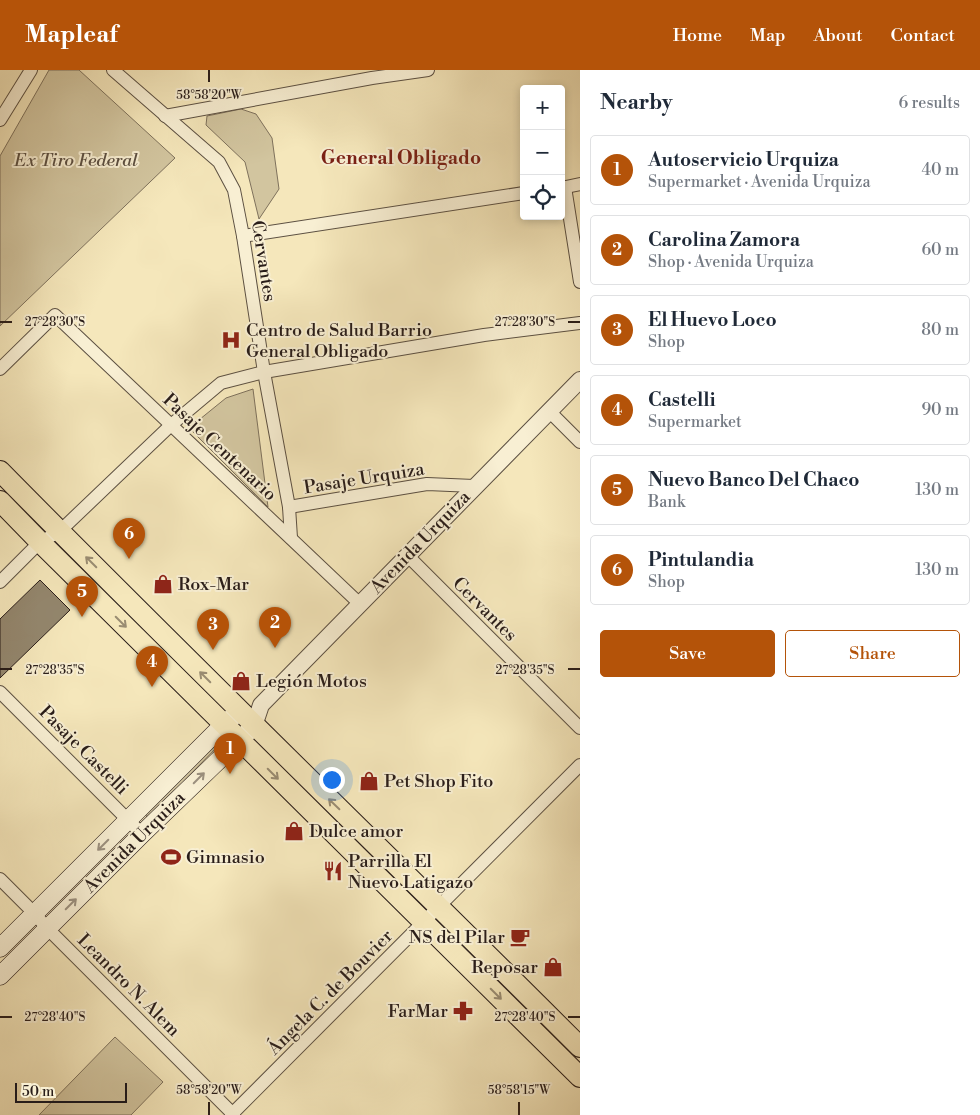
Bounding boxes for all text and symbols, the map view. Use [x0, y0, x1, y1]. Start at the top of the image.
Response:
text: Mapleaf [25, 20, 118, 50]
text: Home [673, 24, 722, 47]
text: Map [750, 24, 786, 47]
text: About [814, 24, 863, 47]
text: Contact [891, 24, 955, 47]
map controls [520, 85, 565, 220]
button: + [520, 85, 565, 130]
text: 58°58'20"W [176, 88, 243, 103]
text: Nearby [600, 90, 673, 116]
text: 6 results [899, 93, 960, 113]
button: − [520, 130, 565, 175]
district label: General Obligado [321, 146, 481, 170]
text: Autoservicio Urquiza [648, 148, 839, 172]
park label: Ex Tiro Federal [13, 149, 138, 172]
text: 1 [613, 160, 621, 180]
text: 40 m [922, 160, 959, 180]
text: Supermarket · Avenida Urquiza [648, 172, 871, 192]
button: locate [520, 175, 565, 220]
street label: Cervantes [246, 219, 281, 303]
text: Carolina Zamora [648, 228, 800, 252]
text: 2 [612, 240, 622, 260]
text: 60 m [921, 240, 959, 260]
text: Shop · Avenida Urquiza [648, 252, 814, 272]
text: El Huevo Loco [648, 308, 777, 332]
text: 27°28'30"S [25, 315, 85, 330]
text: 27°28'30"S [495, 315, 555, 330]
place label: Centro de Salud Barrio General Obligado [246, 319, 432, 363]
text: 3 [612, 320, 622, 340]
text: 80 m [921, 320, 959, 340]
hospital icon: Centro de Salud Barrio General Obligado [220, 329, 242, 351]
text: Shop [648, 332, 685, 352]
text: Castelli [648, 388, 716, 412]
street label: Pasaje Centenario [158, 389, 281, 506]
text: 4 [612, 400, 622, 420]
text: 90 m [921, 400, 959, 420]
text: Supermarket [648, 412, 742, 432]
street label: Pasaje Urquiza [302, 457, 427, 499]
text: Nuevo Banco Del Chaco [648, 468, 860, 492]
text: 5 [612, 480, 622, 500]
text: 130 m [915, 480, 959, 500]
street label: Avenida Urquiza [365, 485, 476, 599]
text: Bank [648, 492, 685, 512]
pin: 6 [113, 518, 145, 559]
text: Pintulandia [648, 548, 754, 572]
one-way arrow [84, 556, 97, 568]
text: 6 [612, 560, 622, 580]
text: 130 m [915, 560, 959, 580]
street label: Cervantes [448, 572, 522, 647]
text: Shop [648, 572, 685, 592]
shop icon: Rox-Mar [152, 573, 174, 595]
place label: Rox-Mar [178, 573, 249, 596]
pin: 5 [66, 576, 98, 617]
pin: 2 [259, 607, 291, 648]
pin: 3 [197, 609, 229, 650]
one-way arrow [114, 616, 127, 628]
button: Save [600, 630, 775, 677]
button: Share [785, 630, 960, 677]
pin: 4 [136, 646, 168, 687]
text: 27°28'35"S [26, 663, 85, 678]
text: 27°28'35"S [496, 663, 555, 678]
shop icon: Legión Motos [230, 670, 252, 692]
place label: Legión Motos [256, 670, 367, 693]
one-way arrow [199, 671, 212, 683]
street label: Pasaje Castelli [34, 701, 133, 800]
pin: 1 [214, 733, 246, 774]
one-way arrow [267, 767, 279, 780]
your location [319, 767, 345, 793]
shop icon: Pet Shop Fito [358, 770, 380, 792]
place label: Pet Shop Fito [384, 770, 493, 793]
one-way arrow [193, 772, 206, 784]
street label: Avenida Urquiza [78, 786, 191, 899]
one-way arrow [328, 797, 340, 810]
shop icon: Dulce amor [283, 820, 305, 842]
place label: Dulce amor [309, 820, 403, 843]
one-way arrow [97, 839, 109, 851]
sports icon: Gimnasio [160, 846, 182, 868]
place label: Gimnasio [186, 846, 265, 869]
place label: Parrilla El Nuevo Latigazo [348, 850, 473, 894]
restaurant icon: Parrilla El Nuevo Latigazo [322, 860, 344, 882]
one-way arrow [65, 898, 77, 910]
street label: Ángela C. de Bouvier [262, 925, 398, 1061]
place label: NS del Pilar [409, 926, 505, 949]
cafe icon: NS del Pilar [509, 926, 531, 948]
street label: Leandro N. Alem [72, 929, 185, 1042]
place label: Reposar [471, 956, 538, 979]
shop icon: Reposar [542, 956, 564, 978]
one-way arrow [490, 988, 502, 1000]
place label: FarMar [388, 1000, 448, 1023]
pharmacy icon: FarMar [452, 1000, 474, 1022]
text: 27°28'40"S [25, 1010, 86, 1025]
text: 27°28'40"S [495, 1010, 556, 1025]
scale bar [15, 1080, 128, 1103]
text: 50 m [22, 1083, 54, 1101]
text: 58°58'20"W [176, 1083, 243, 1098]
text: 58°58'15"W [488, 1083, 551, 1098]

